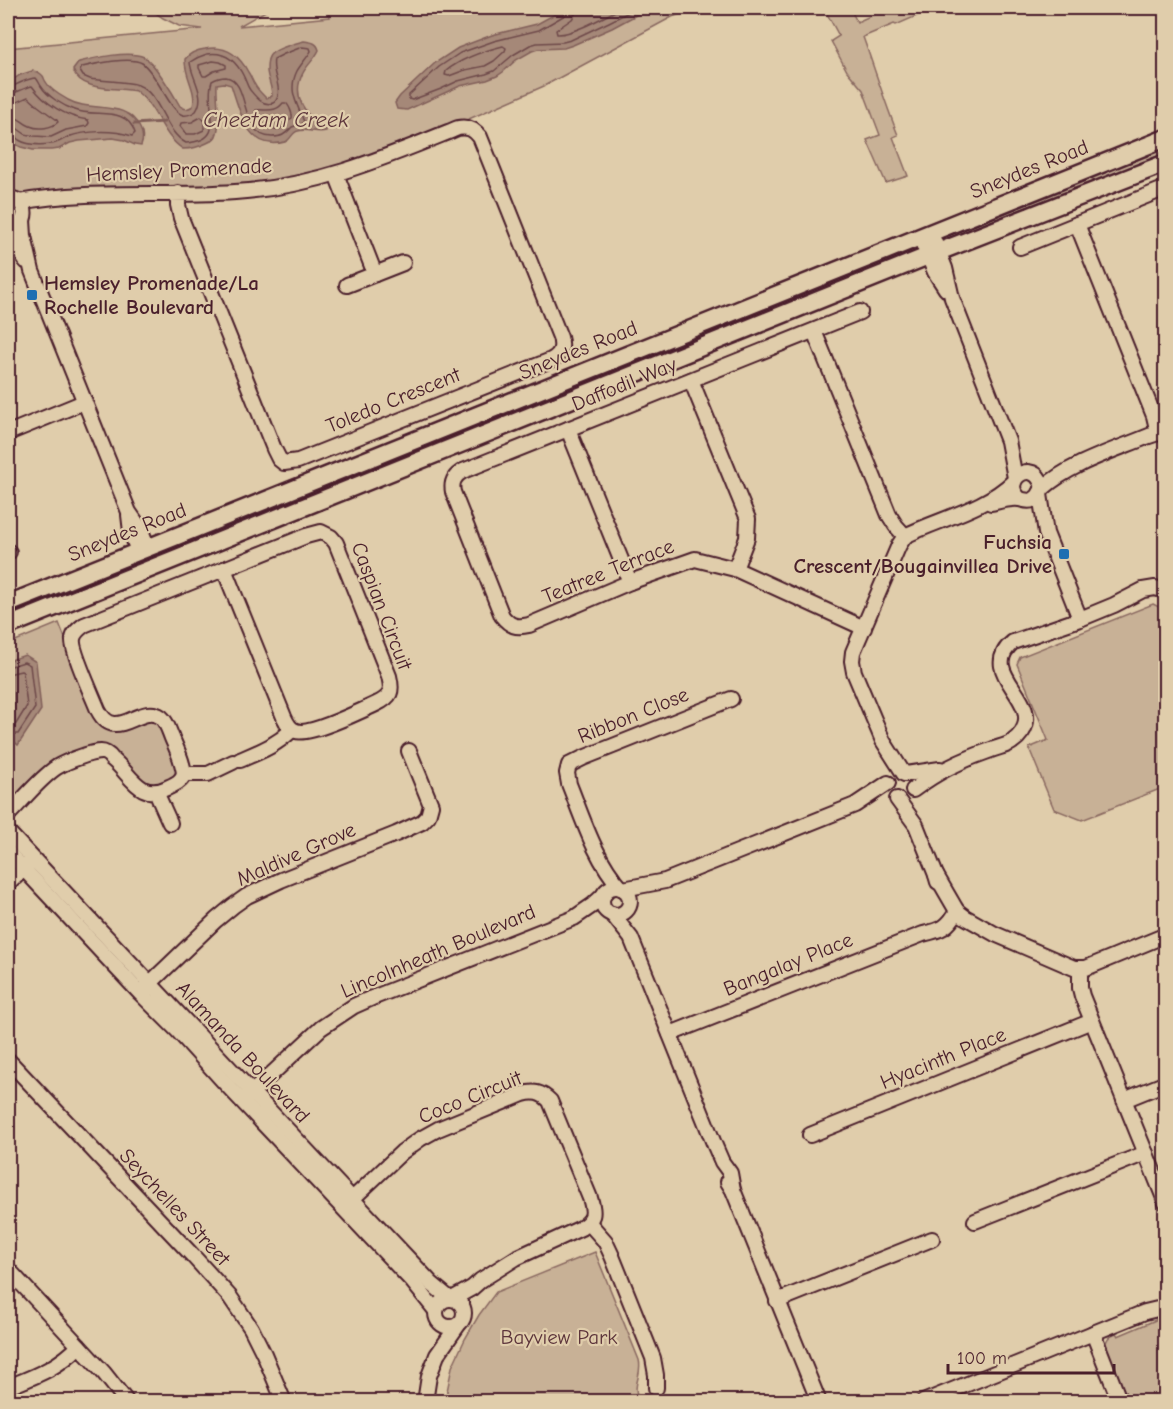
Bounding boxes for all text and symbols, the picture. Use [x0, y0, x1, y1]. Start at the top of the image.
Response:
water label: Cheetam Creek [203, 107, 349, 133]
street label: Sneydes Road [966, 134, 1092, 204]
street label: Hemsley Promenade [85, 153, 273, 187]
place label: Hemsley Promenade/La Rochelle Boulevard [44, 271, 259, 319]
marker: Hemsley Promenade/La Rochelle Boulevard [25, 288, 39, 302]
street label: Sneydes Road [515, 315, 641, 385]
street label: Daffodil Way [568, 352, 681, 416]
street label: Toledo Crescent [322, 362, 465, 438]
street label: Sneydes Road [64, 497, 190, 567]
place label: Fuchsia Crescent/Bougainvillea Drive [793, 530, 1052, 578]
street label: Teatree Terrace [539, 534, 677, 608]
street label: Caspian Circuit [347, 539, 418, 674]
marker: Fuchsia Crescent/Bougainvillea Drive [1057, 547, 1071, 561]
street label: Ribbon Close [574, 682, 692, 748]
street label: Maldive Grove [233, 817, 359, 891]
street label: Lincolnheath Boulevard [337, 899, 539, 1003]
street label: Bangalay Place [720, 927, 856, 1001]
street label: Alamanda Boulevard [171, 976, 315, 1128]
street label: Hyacinth Place [877, 1022, 1009, 1094]
street label: Coco Circuit [415, 1065, 526, 1129]
street label: Seychelles Street [115, 1144, 236, 1271]
park label: Bayview Park [500, 1325, 618, 1349]
scale bar [948, 1337, 1114, 1375]
text: 100 m [957, 1348, 1007, 1369]

